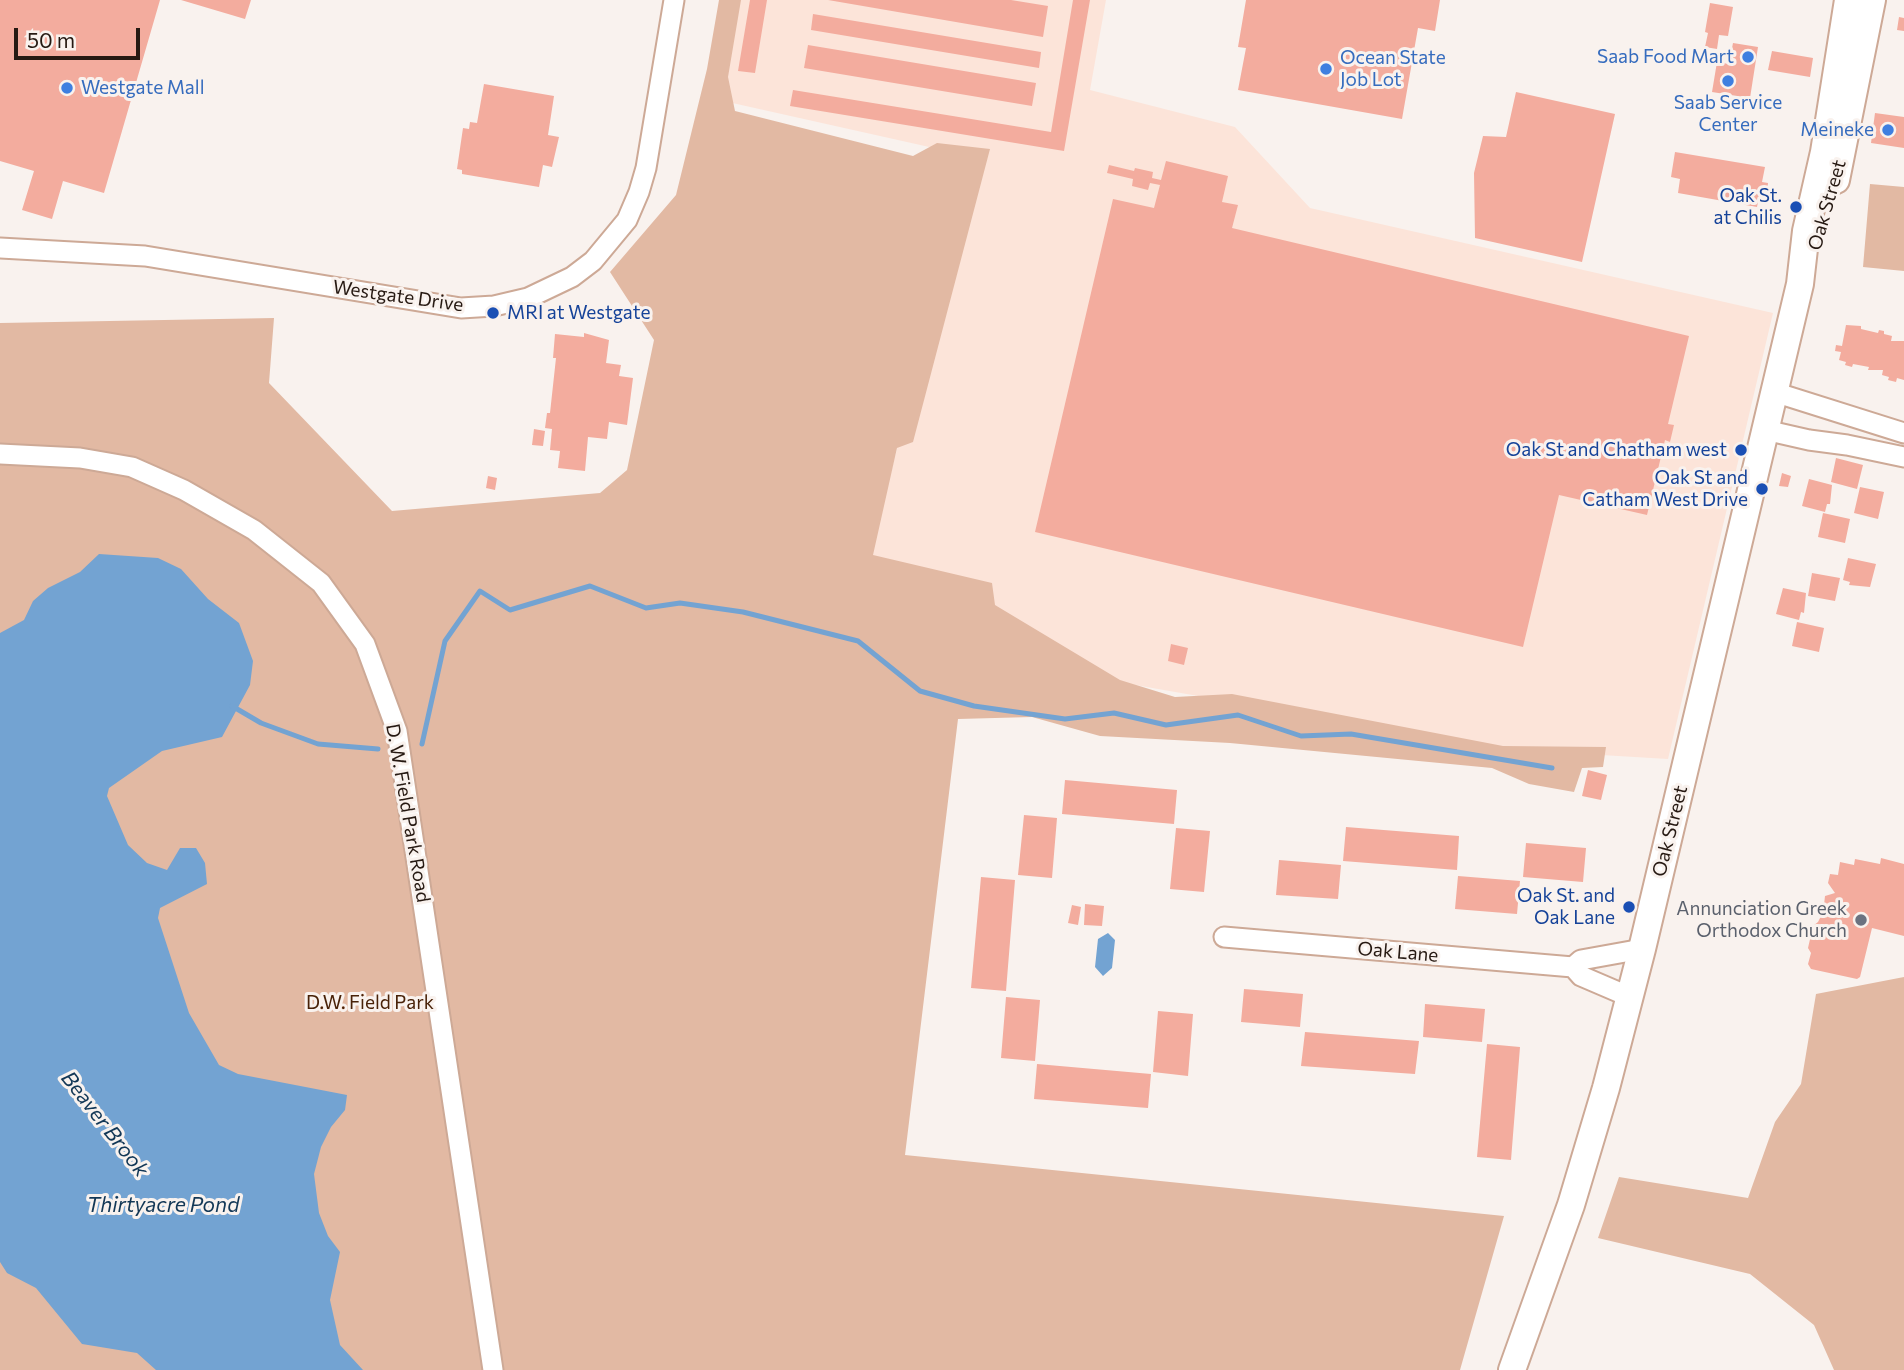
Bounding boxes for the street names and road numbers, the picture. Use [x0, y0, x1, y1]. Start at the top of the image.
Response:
street label: Oak Street [1803, 157, 1851, 253]
street label: Westgate Drive [331, 276, 465, 316]
street label: D. W. Field Park Road [381, 722, 435, 904]
street label: Oak Street [1648, 783, 1692, 879]
street label: Oak Lane [1357, 937, 1439, 967]

